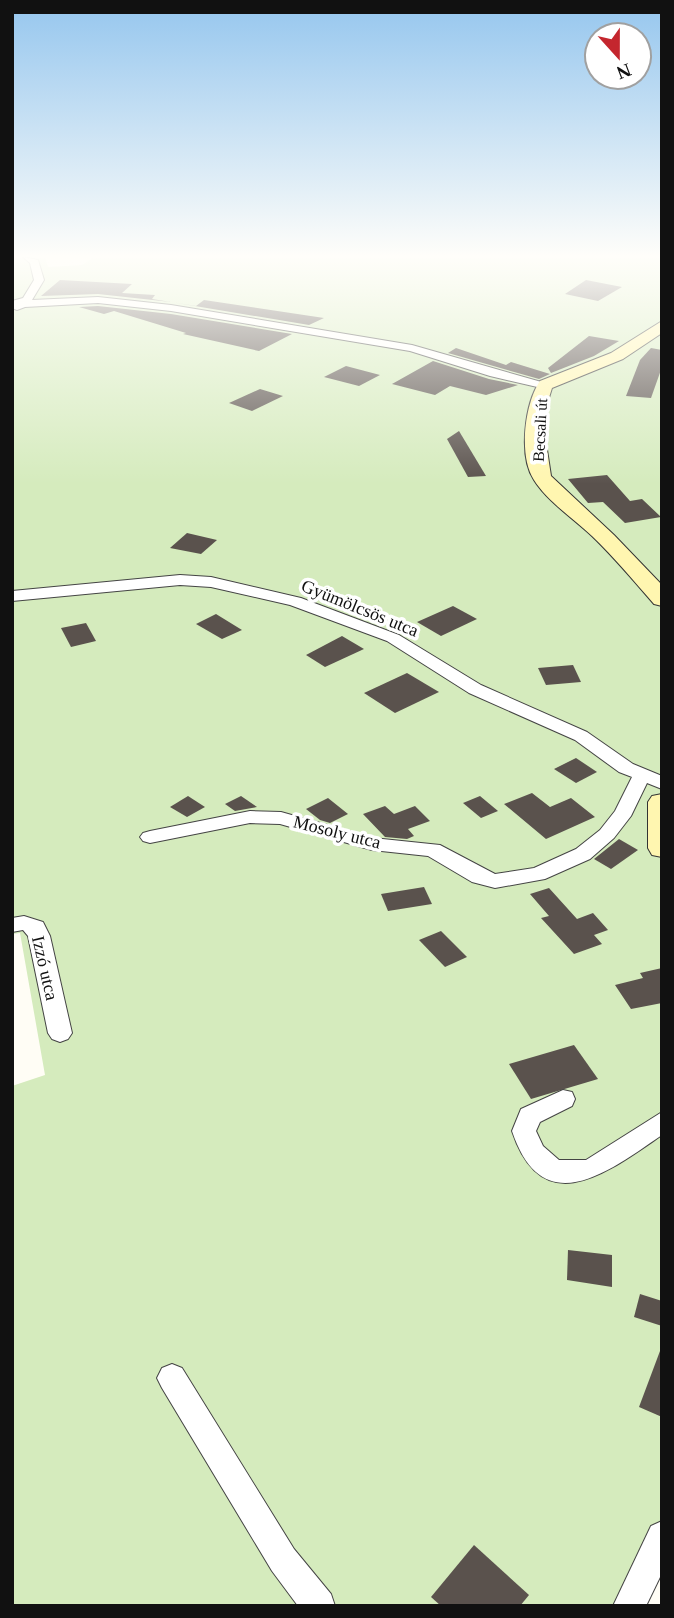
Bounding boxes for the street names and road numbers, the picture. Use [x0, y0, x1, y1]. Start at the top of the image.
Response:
street label: Becsali út [530, 397, 550, 462]
street label: Gyümölcsös utca [299, 575, 421, 641]
street label: Mosoly utca [291, 811, 383, 853]
street label: Izzó utca [28, 934, 62, 1002]

